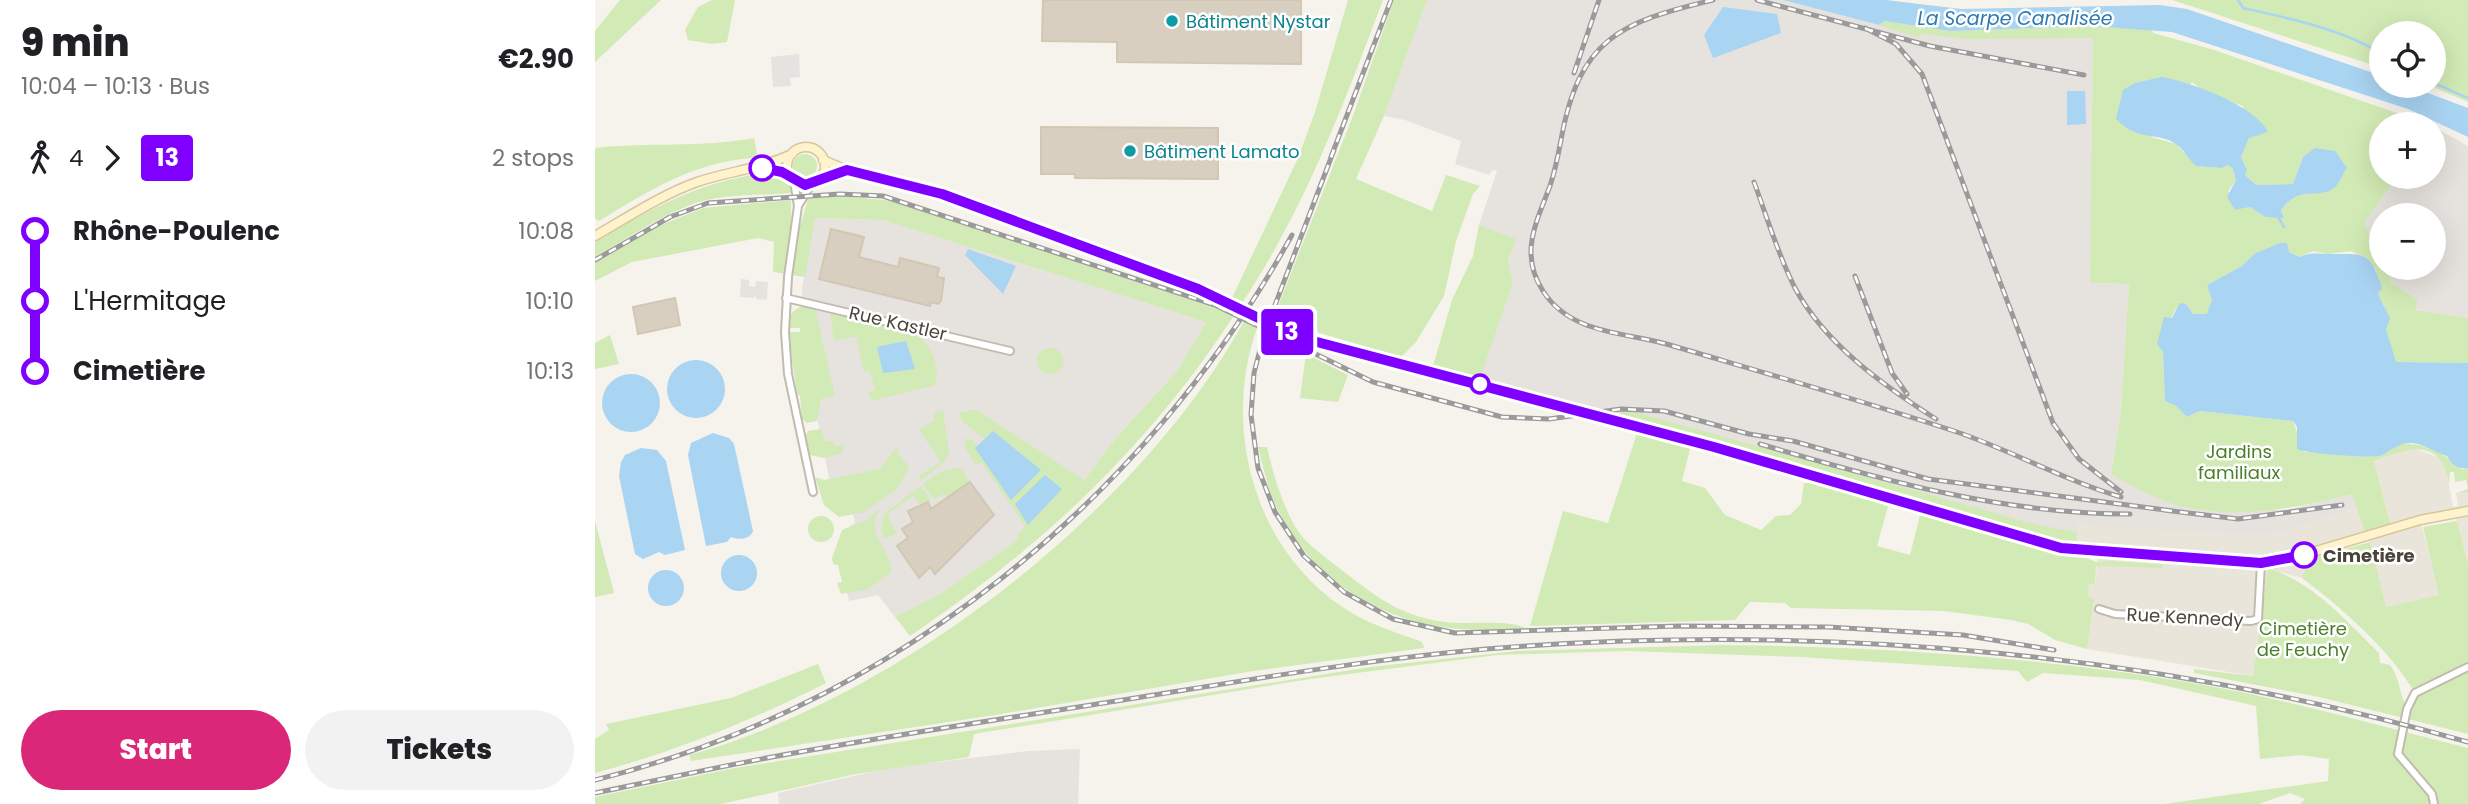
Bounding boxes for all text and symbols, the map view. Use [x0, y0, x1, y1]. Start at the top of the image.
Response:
water label: La Scarpe Canalisée [1918, 5, 2113, 32]
place label: Bâtiment Nystar [1186, 9, 1331, 34]
marker: Bâtiment Nystar [1164, 13, 1180, 29]
text: 9 min [21, 16, 130, 69]
map controls [2369, 21, 2446, 280]
button: locate [2369, 21, 2446, 98]
text: €2.90 [498, 41, 574, 77]
text: 10:04 – 10:13 · Bus [21, 70, 210, 102]
button: + [2369, 112, 2446, 189]
icon: walk [21, 139, 59, 177]
icon: forward [93, 139, 131, 177]
place label: Bâtiment Lamato [1144, 139, 1299, 164]
text: 13 [155, 141, 179, 174]
text: 4 [69, 142, 83, 174]
text: 2 stops [492, 142, 574, 174]
marker: Bâtiment Lamato [1122, 143, 1138, 159]
unlabelled marker [749, 155, 775, 181]
button: − [2369, 203, 2446, 280]
text: Rhône-Poulenc [73, 213, 280, 249]
text: 10:08 [518, 215, 574, 247]
text: L'Hermitage [73, 283, 226, 319]
text: 10:10 [525, 285, 574, 317]
street label: Rue Kastler [847, 300, 950, 346]
line badge: 13 [1255, 309, 1319, 355]
text: 13 [1275, 315, 1299, 348]
text: Cimetière [73, 353, 205, 389]
text: 10:13 [526, 355, 574, 387]
unlabelled marker [1470, 374, 1490, 394]
park label: Jardins familiaux [2198, 439, 2280, 485]
marker: Cimetière [2291, 542, 2317, 568]
place label: Cimetière [2323, 543, 2415, 568]
street label: Rue Kennedy [2126, 601, 2244, 633]
park label: Cimetière de Feuchy [2257, 616, 2349, 662]
button: Start [21, 710, 291, 790]
button: Tickets [305, 710, 574, 790]

